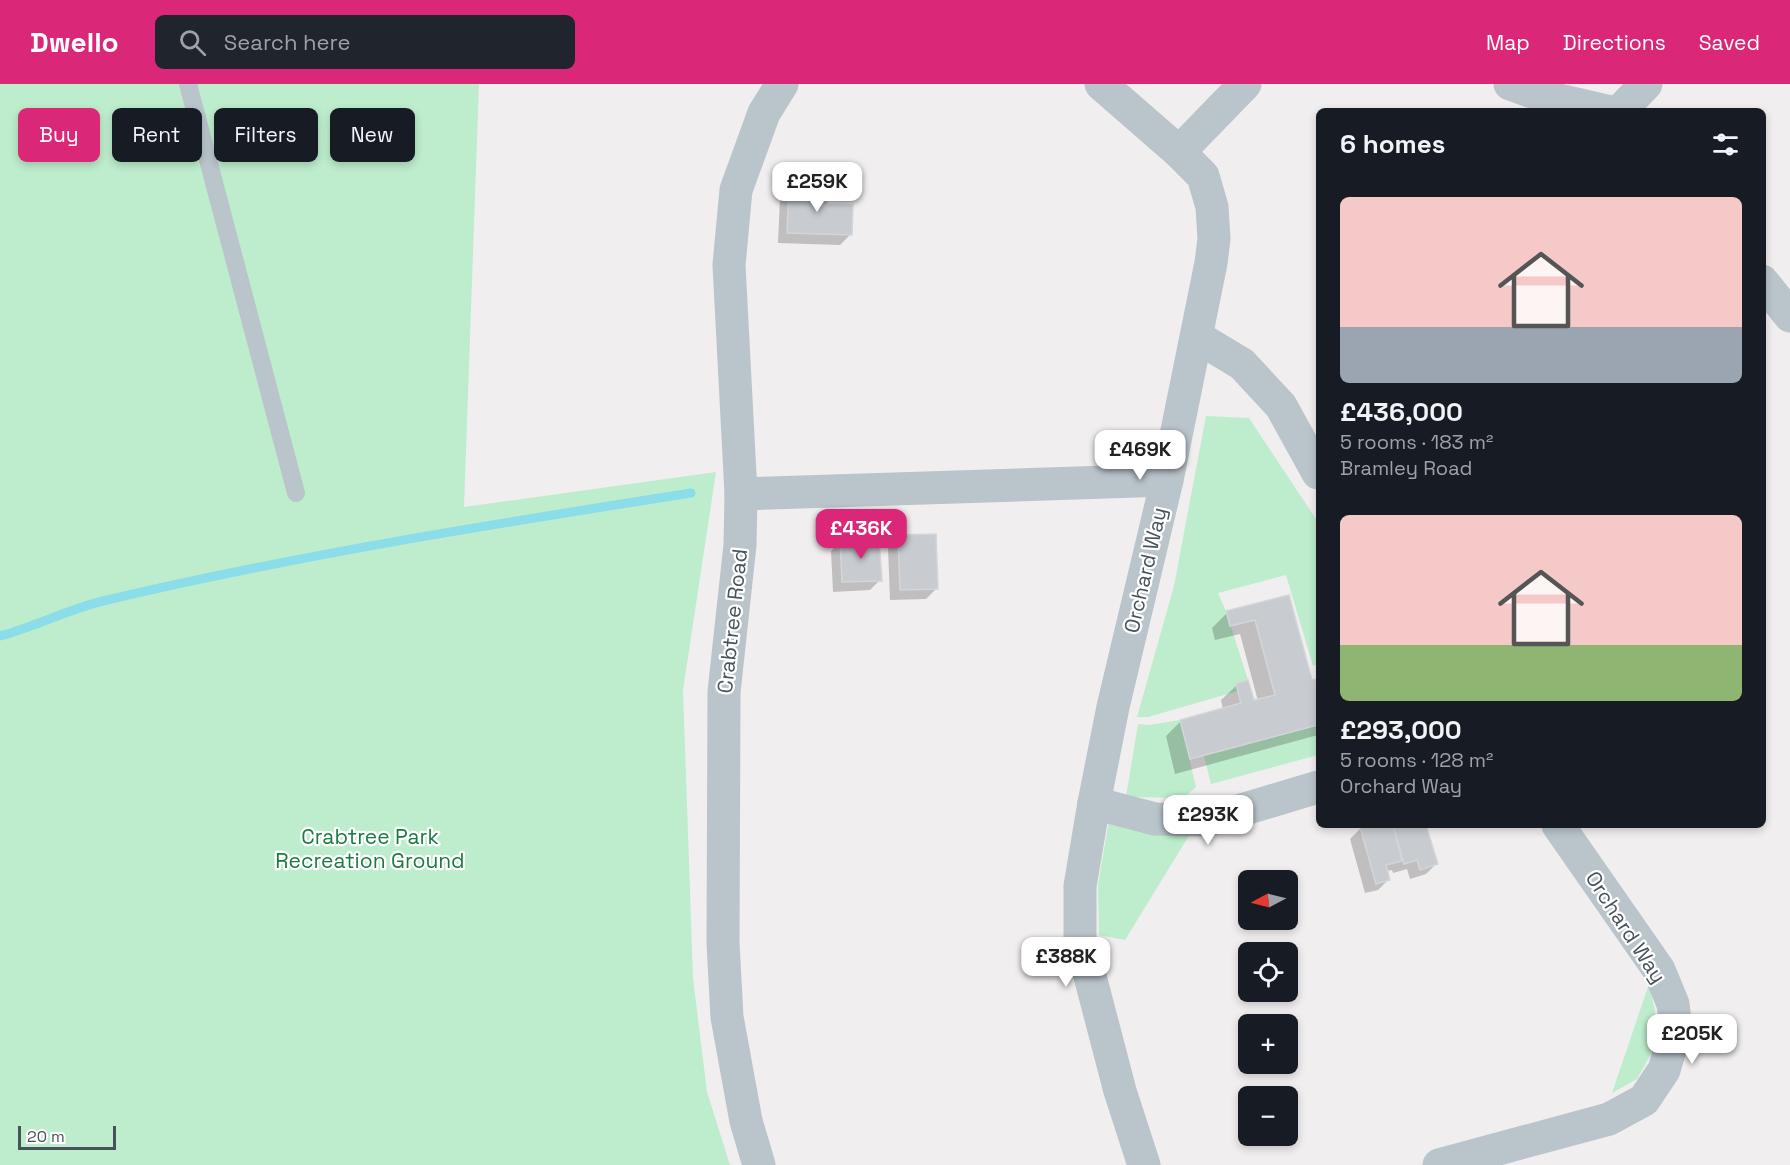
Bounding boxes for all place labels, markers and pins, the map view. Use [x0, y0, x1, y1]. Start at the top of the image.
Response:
pin: £259K [775, 162, 859, 213]
pin: £469K [1098, 430, 1182, 481]
pin: £436K [819, 509, 903, 560]
pin: £293K [1166, 795, 1250, 846]
pin: £388K [1024, 937, 1108, 988]
pin: £205K [1650, 1014, 1734, 1065]

